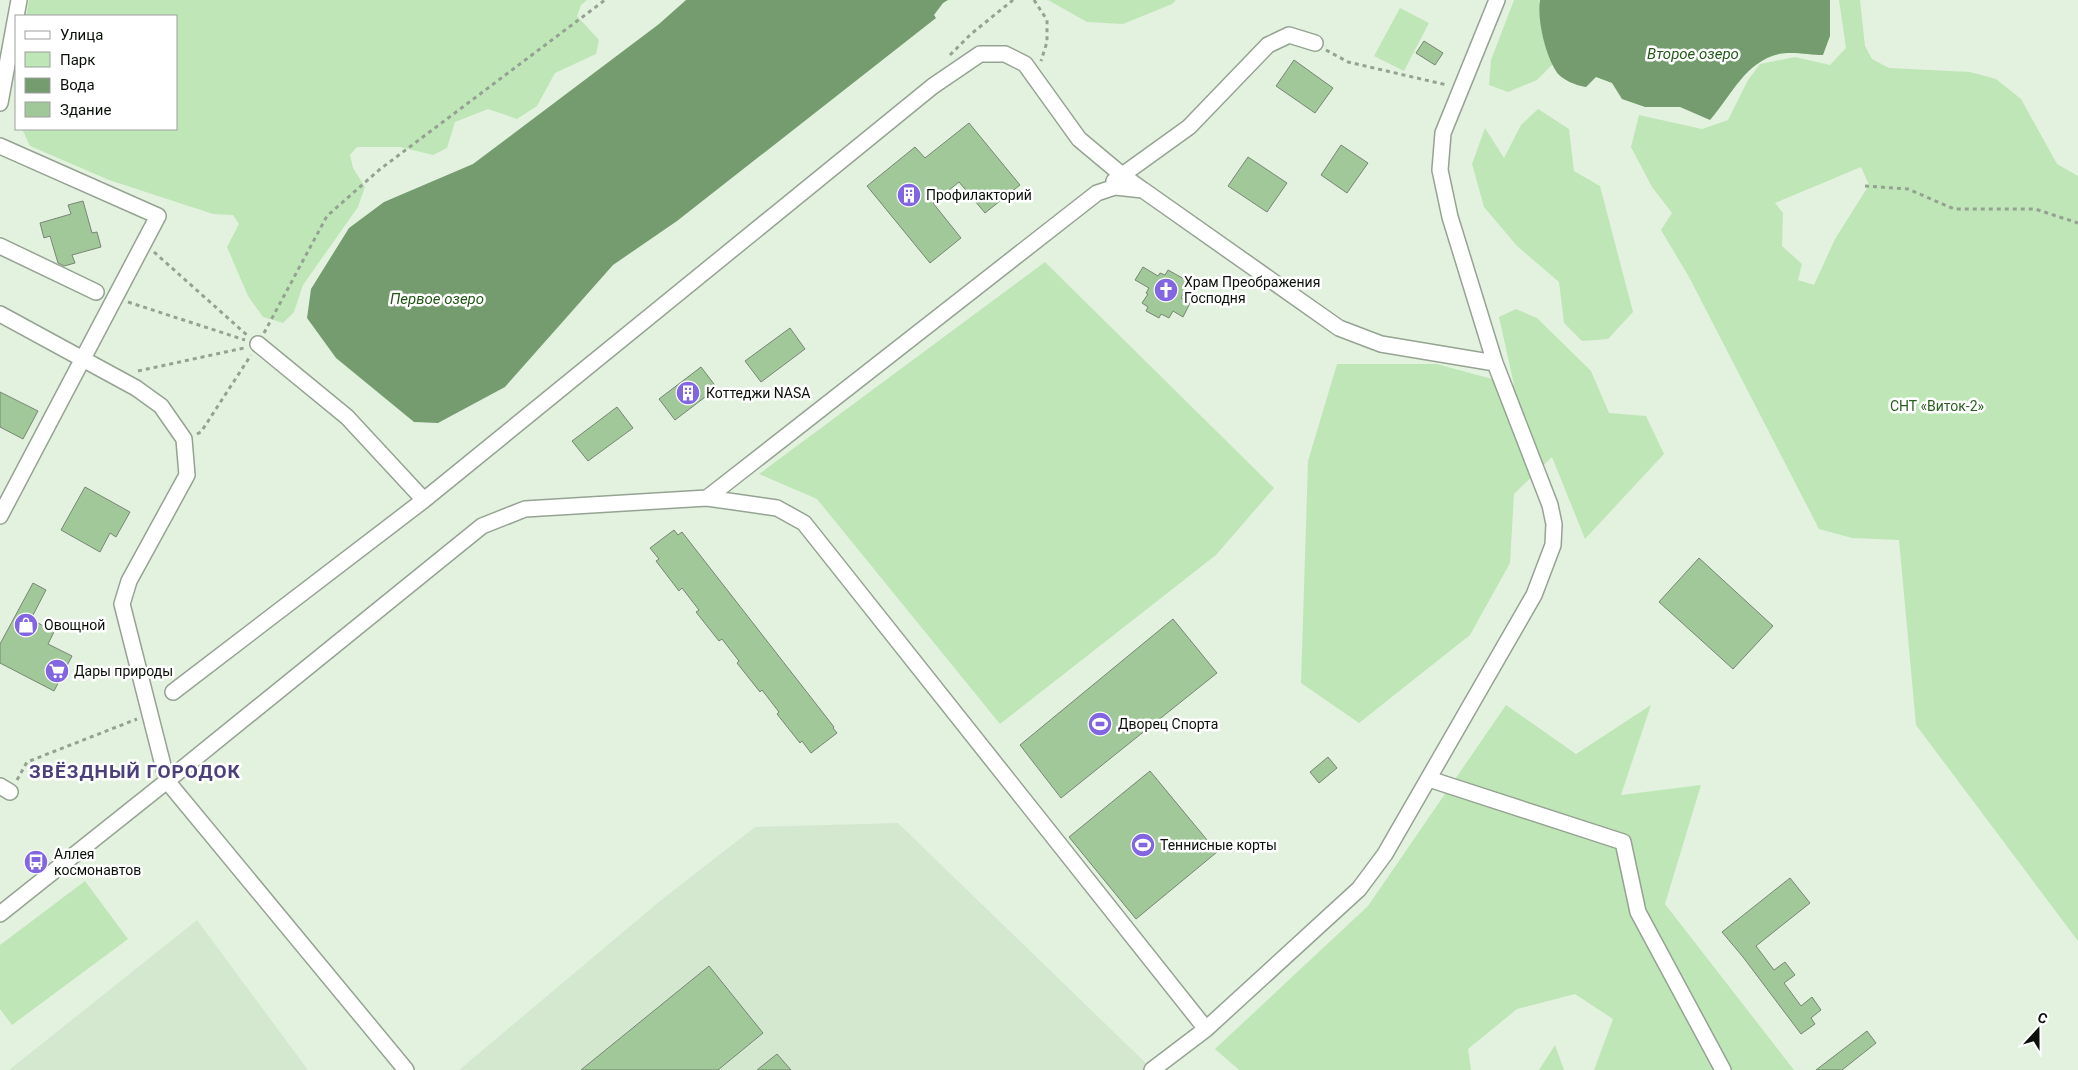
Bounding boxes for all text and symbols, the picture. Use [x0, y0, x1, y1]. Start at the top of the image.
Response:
legend [15, 15, 178, 130]
text: Улица [60, 26, 103, 44]
water label: Второе озеро [1647, 45, 1739, 63]
text: Парк [60, 51, 95, 69]
text: Вода [60, 76, 95, 94]
text: Здание [60, 101, 111, 119]
building icon: Профилакторий [896, 182, 922, 208]
place label: Профилакторий [926, 187, 1032, 203]
place label: Храм Преображения Господня [1184, 274, 1320, 306]
church icon: Храм Преображения Господня [1153, 277, 1179, 303]
water label: Первое озеро [390, 290, 484, 308]
building icon: Коттеджи NASA [675, 380, 701, 406]
place label: Коттеджи NASA [706, 385, 810, 401]
park label: СНТ «Виток-2» [1890, 398, 1984, 414]
shop icon: Овощной [13, 612, 39, 638]
place label: Овощной [44, 617, 105, 633]
supermarket icon: Дары природы [44, 658, 70, 684]
place label: Дары природы [74, 663, 173, 679]
sports icon: Дворец Спорта [1087, 711, 1113, 737]
place label: Дворец Спорта [1118, 716, 1218, 732]
district label: ЗВЁЗДНЫЙ ГОРОДОК [29, 760, 241, 783]
sports icon: Теннисные корты [1130, 832, 1156, 858]
place label: Теннисные корты [1160, 837, 1277, 853]
place label: Аллея космонавтов [54, 846, 141, 878]
bus stop icon: Аллея космонавтов [23, 849, 49, 875]
north arrow [2013, 1005, 2063, 1055]
text: С [2036, 1009, 2050, 1027]

